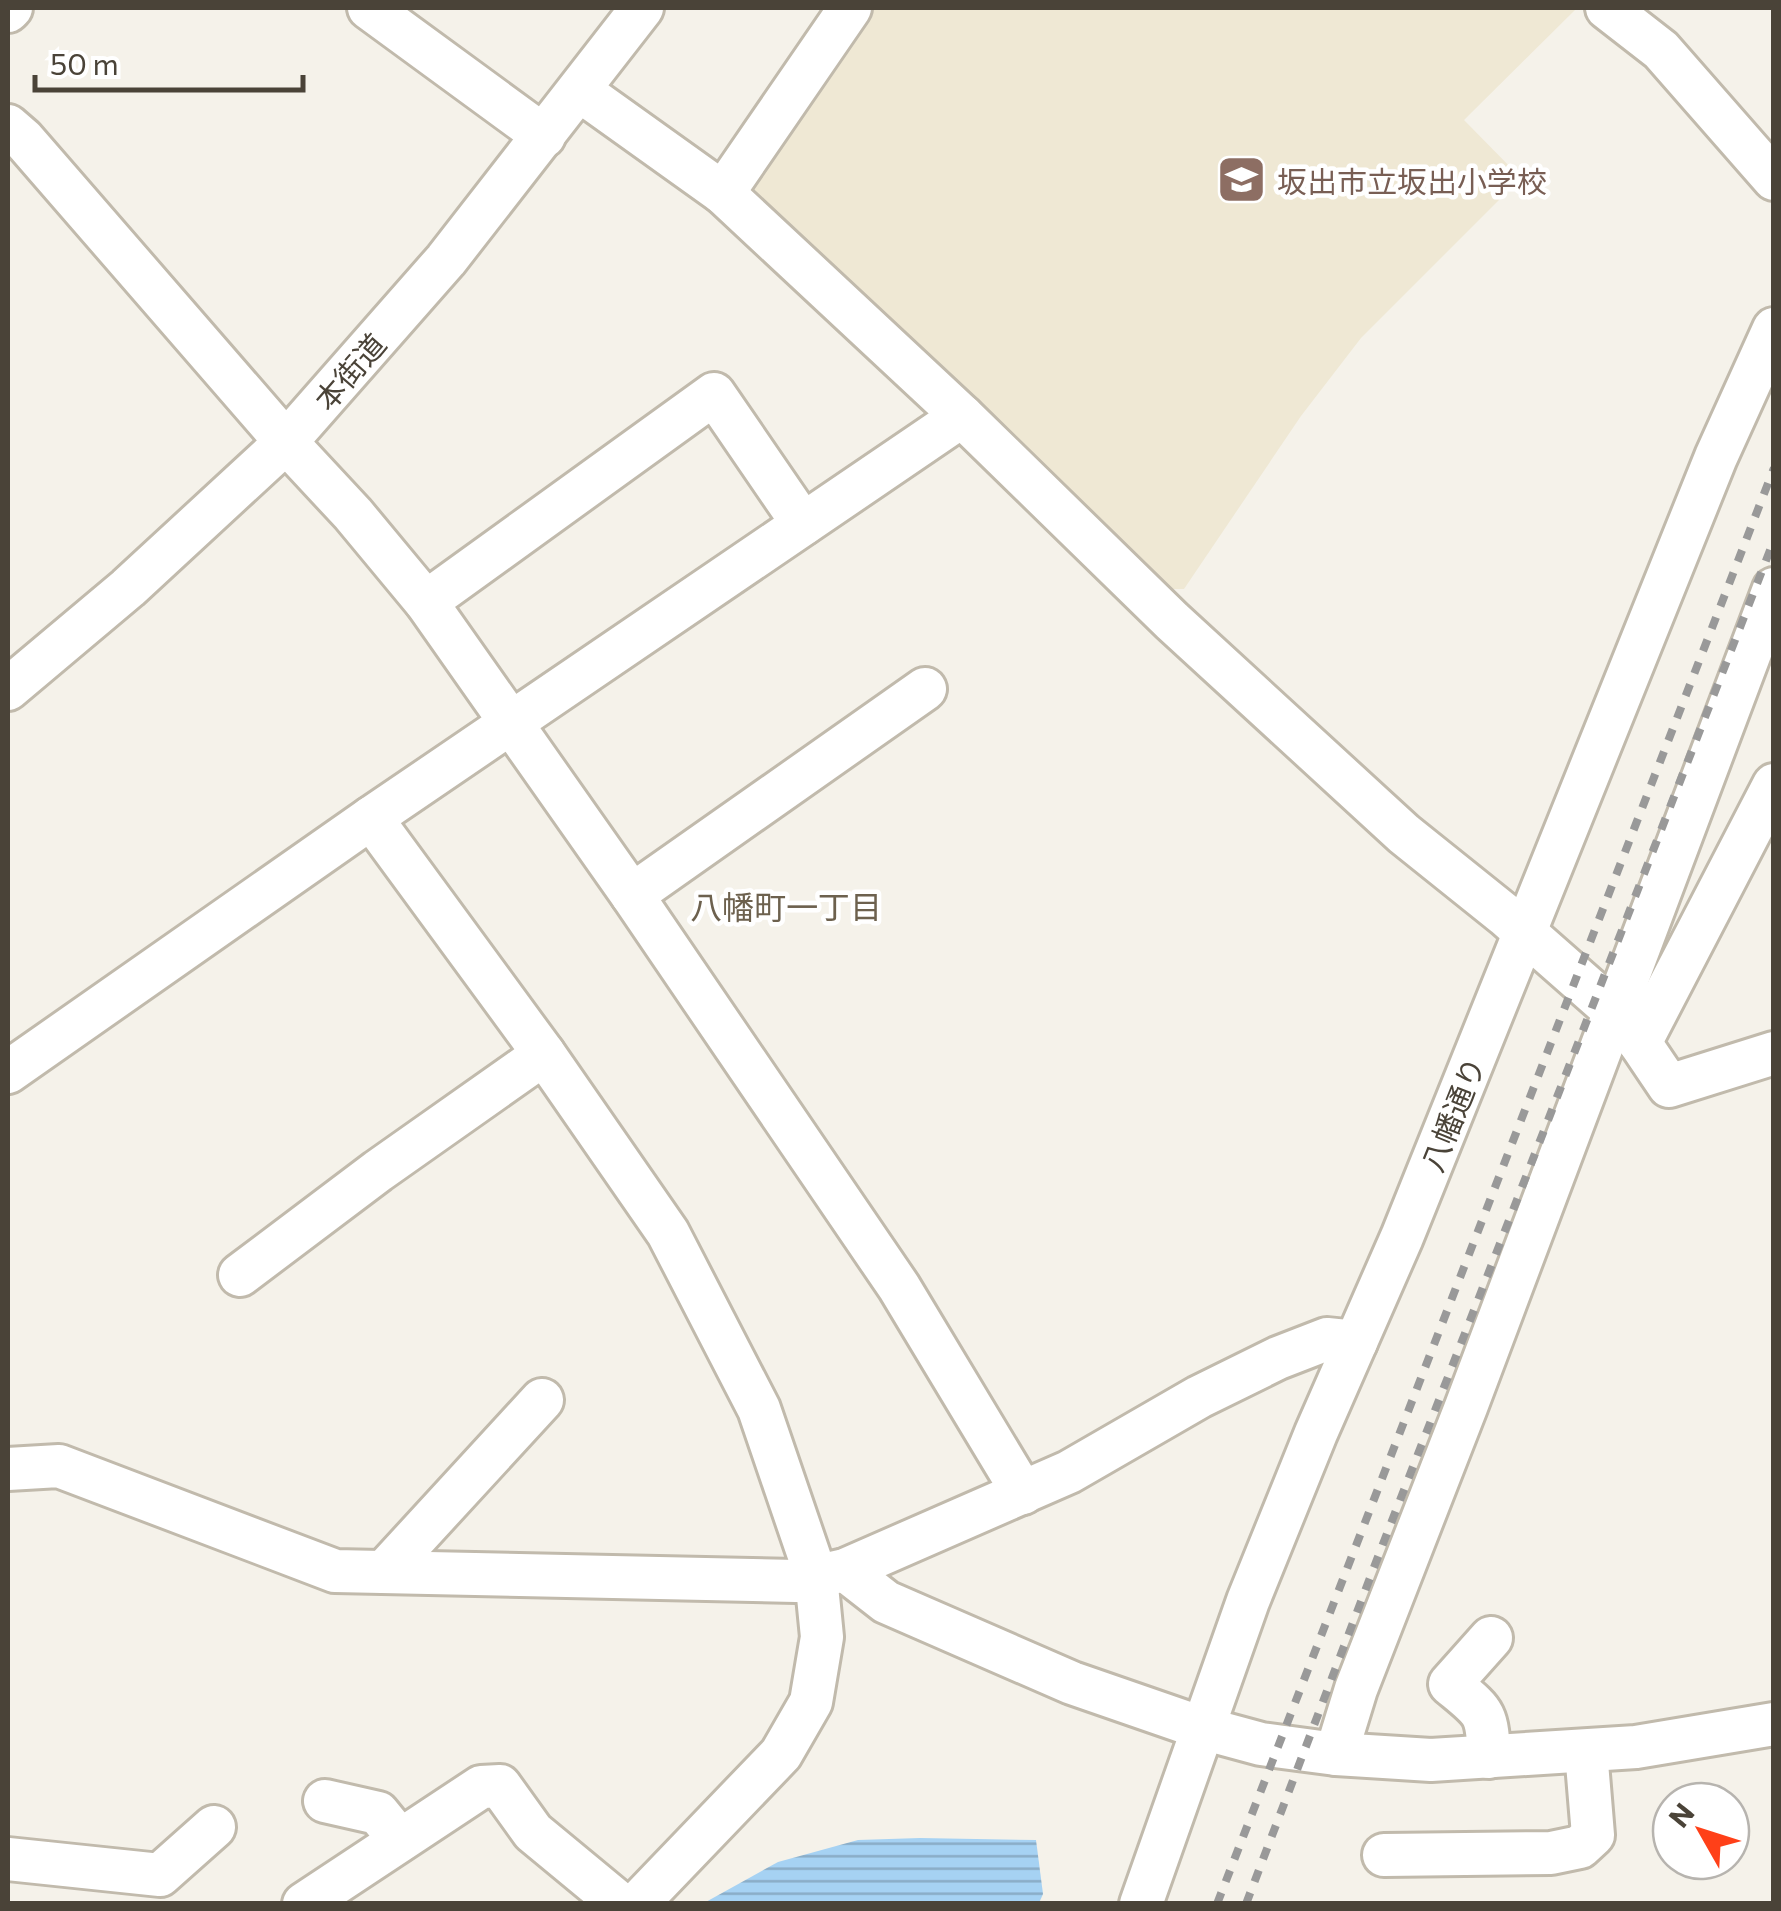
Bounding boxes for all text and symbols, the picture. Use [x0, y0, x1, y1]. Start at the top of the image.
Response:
scale bar [35, 30, 302, 92]
text: 50 m [50, 44, 119, 81]
school or university icon: 坂出市立坂出小学校 [1216, 154, 1268, 206]
place label: 坂出市立坂出小学校 [1277, 162, 1547, 199]
street label: 本街道 [306, 325, 392, 417]
district label: 八幡町一丁目 [690, 886, 882, 926]
street label: 八幡通り [1412, 1051, 1492, 1177]
north arrow [1651, 1781, 1751, 1881]
text: N [1661, 1796, 1701, 1833]

